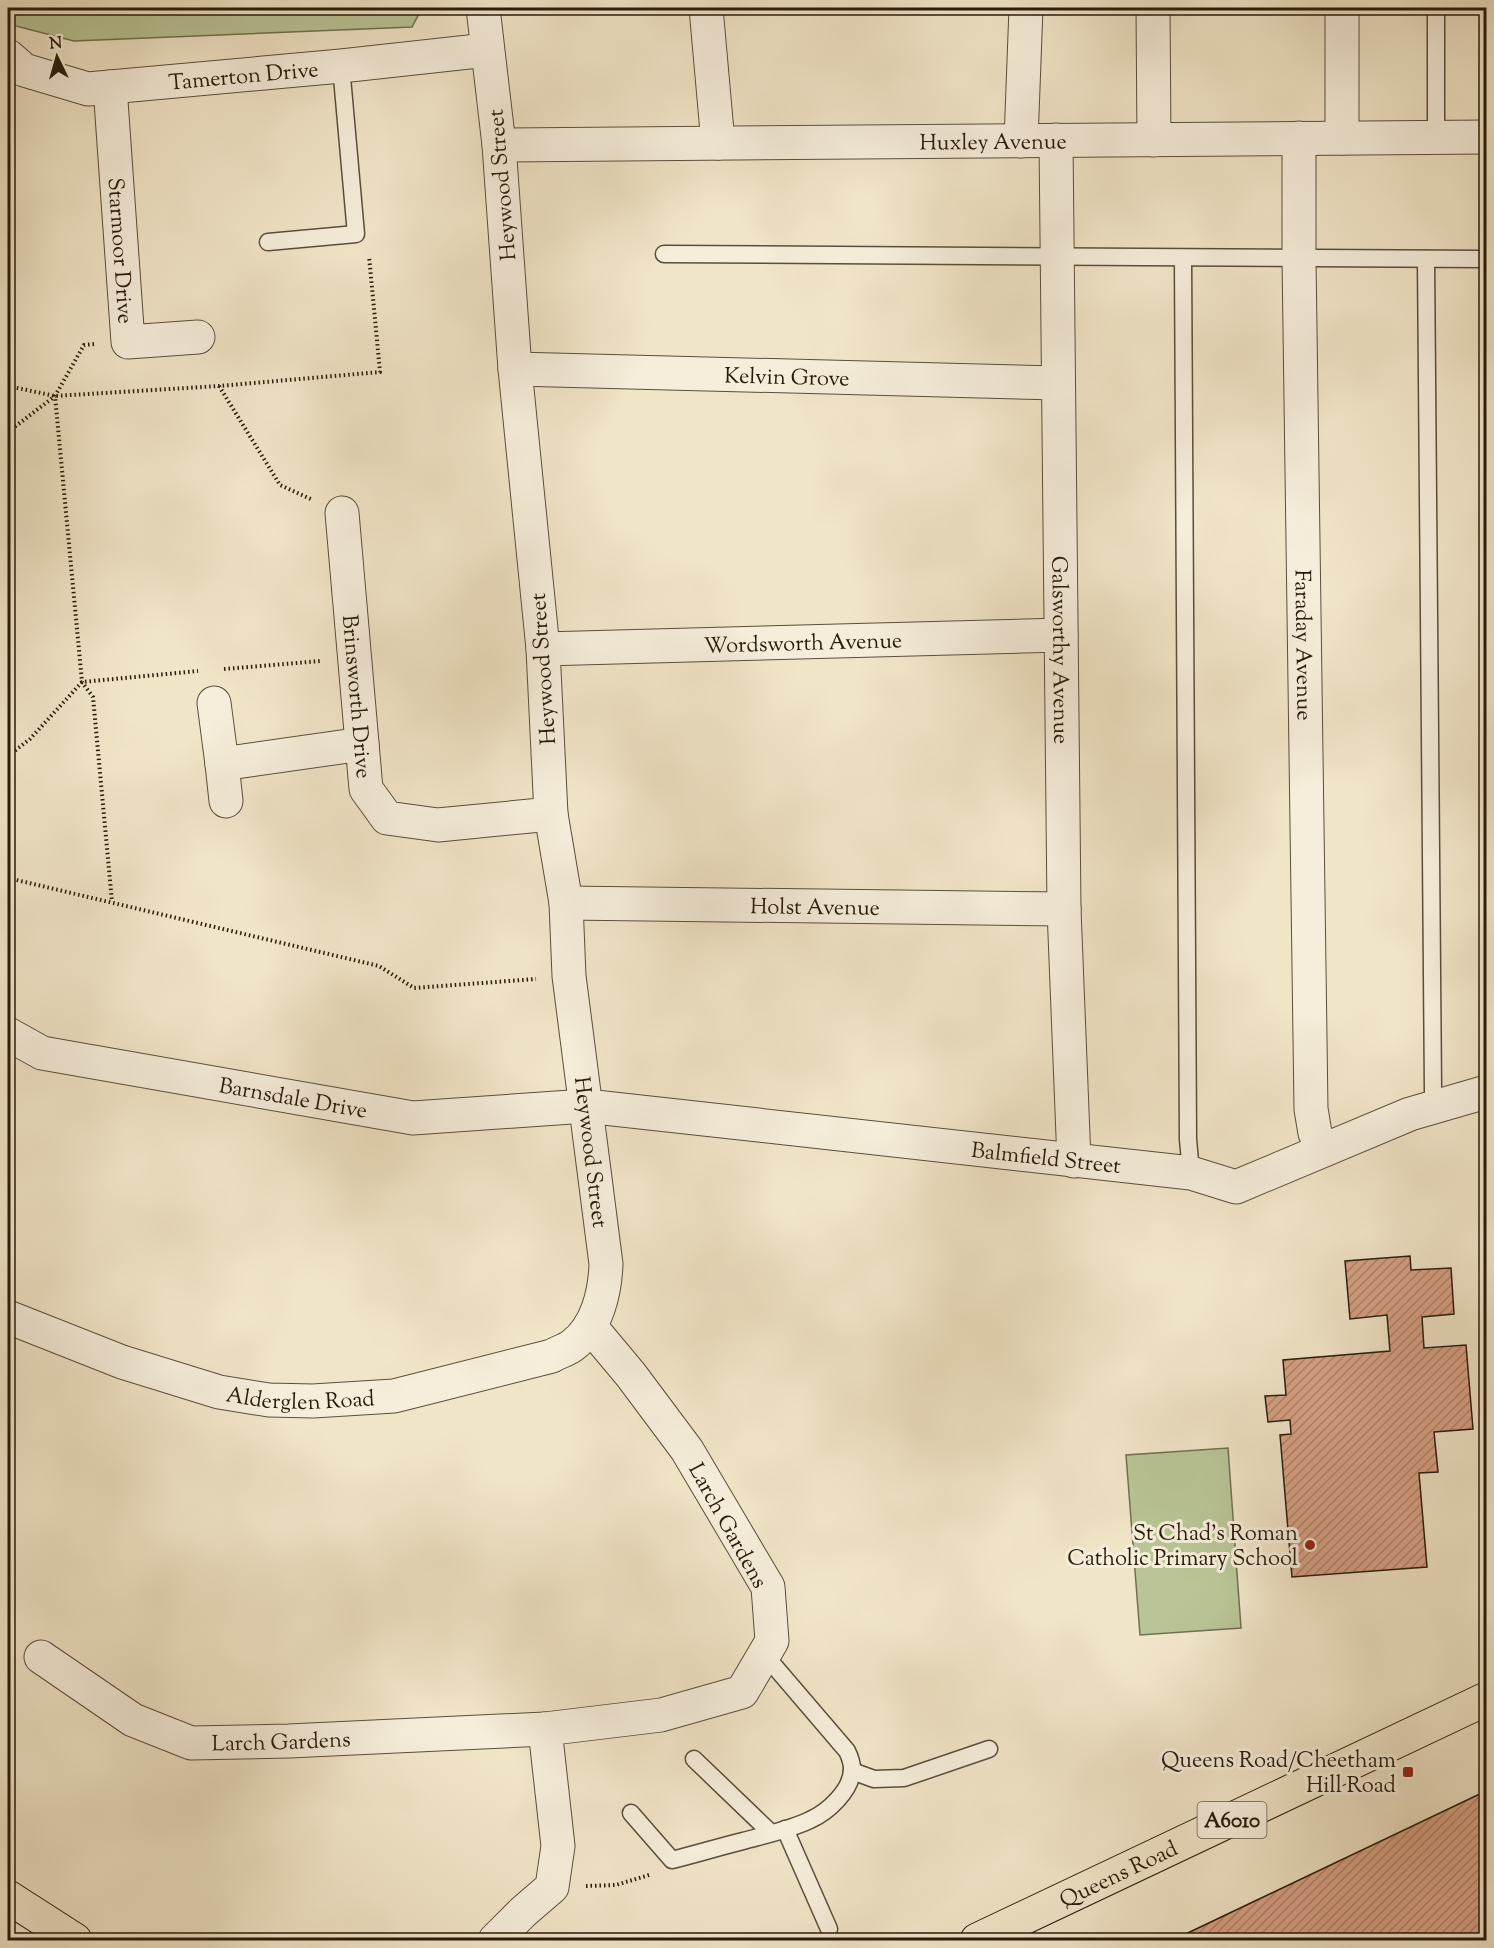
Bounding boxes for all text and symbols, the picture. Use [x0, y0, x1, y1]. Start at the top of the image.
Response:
north arrow [27, 27, 87, 87]
text: N [49, 33, 63, 57]
street label: Tamerton Drive [167, 55, 320, 101]
street label: Heywood Street [481, 107, 527, 262]
street label: Huxley Avenue [919, 127, 1067, 161]
street label: Starmoor Drive [97, 176, 140, 325]
street label: Kelvin Grove [724, 361, 850, 397]
street label: Galsworthy Avenue [1041, 556, 1075, 744]
street label: Faraday Avenue [1284, 569, 1319, 721]
street label: Heywood Street [524, 591, 566, 746]
street label: Brinsworth Drive [332, 613, 378, 780]
street label: Wordsworth Avenue [703, 626, 903, 664]
street label: Holst Avenue [750, 892, 880, 926]
street label: Barnsdale Drive [216, 1071, 369, 1129]
street label: Heywood Street [564, 1075, 614, 1230]
street label: Balmfield Street [969, 1136, 1123, 1184]
street label: Alderglen Road [223, 1380, 376, 1420]
street label: Larch Gardens [679, 1458, 774, 1595]
place label: St Chad's Roman Catholic Primary School [1067, 1519, 1298, 1576]
marker: St Chad's Roman Catholic Primary School [1303, 1538, 1317, 1552]
street label: Larch Gardens [211, 1725, 351, 1762]
place label: Queens Road/Cheetham Hill Road [1161, 1746, 1396, 1803]
marker: Queens Road/Cheetham Hill Road [1401, 1765, 1415, 1779]
road number: A6010 [1198, 1802, 1266, 1838]
street label: Queens Road [1055, 1834, 1184, 1918]

